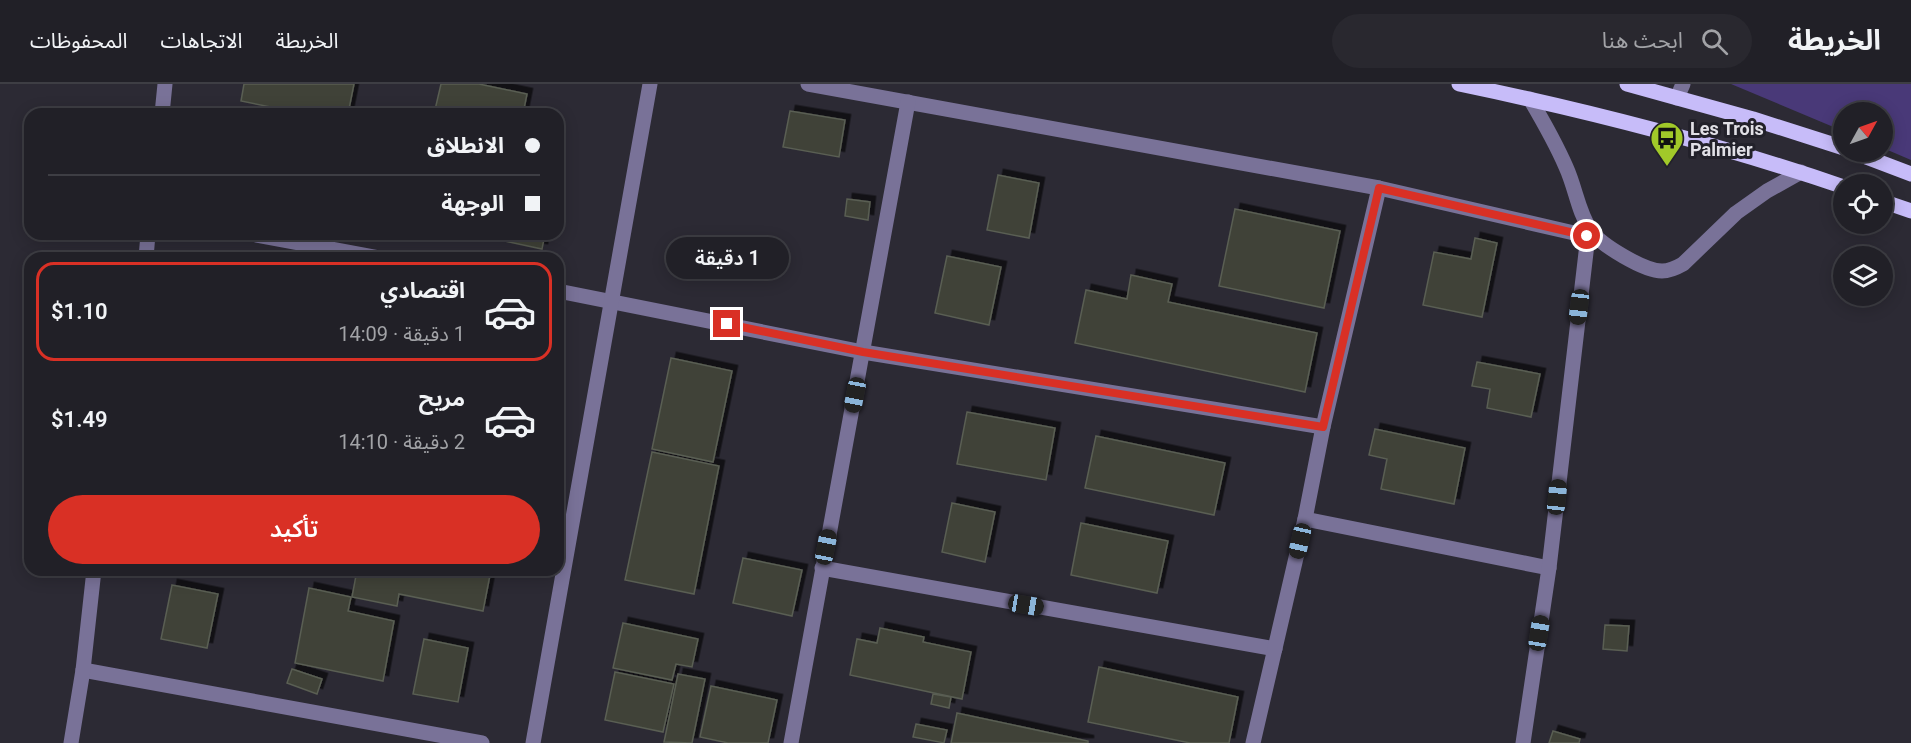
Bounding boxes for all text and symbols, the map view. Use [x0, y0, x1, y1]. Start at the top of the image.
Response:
search box [1332, 14, 1752, 68]
text: الخريطة [1788, 24, 1881, 57]
icon: search [1698, 25, 1731, 58]
text: ابحث هنا [1602, 28, 1683, 53]
text: المحفوظات [30, 29, 127, 53]
text: الاتجاهات [160, 29, 242, 53]
text: الخريطة [275, 29, 338, 53]
north arrow [1833, 102, 1893, 162]
map controls [1833, 102, 1893, 306]
place label: Les Trois Palmier [1690, 118, 1764, 160]
bus stop icon: Les Trois Palmier [1649, 120, 1685, 167]
text: الانطلاق [427, 133, 504, 158]
button: locate [1833, 174, 1893, 234]
text: الوجهة [441, 191, 504, 216]
route start [1573, 222, 1600, 249]
callout: 1 دقيقة [666, 237, 789, 279]
text: 1 دقيقة [695, 246, 760, 270]
button: layers [1833, 246, 1893, 306]
text: اقتصادي [380, 278, 465, 303]
icon: car [483, 285, 537, 339]
car [1568, 288, 1590, 326]
text: $1.10 [51, 299, 108, 324]
route end [713, 310, 740, 337]
text: 1 دقيقة · 14:09 [338, 322, 465, 346]
car [843, 376, 867, 414]
text: مريح [419, 386, 465, 411]
icon: car [483, 393, 537, 447]
text: $1.49 [51, 407, 108, 432]
text: 2 دقيقة · 14:10 [338, 430, 465, 454]
car [1546, 478, 1568, 516]
button: تأكيد [48, 495, 540, 564]
car [1287, 521, 1313, 561]
car [814, 528, 838, 566]
car [1007, 593, 1045, 617]
car [1527, 614, 1551, 652]

